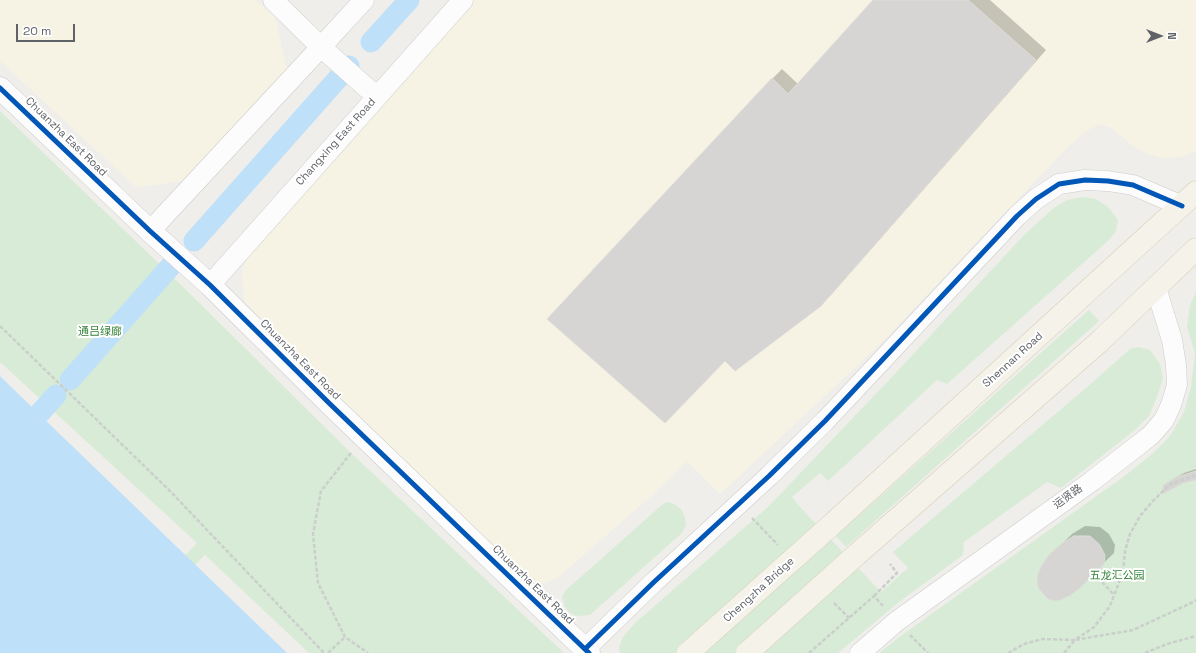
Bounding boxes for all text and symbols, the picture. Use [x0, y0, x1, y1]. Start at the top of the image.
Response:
scale bar [18, 16, 77, 42]
north arrow [1140, 16, 1180, 56]
text: 20 m [23, 23, 51, 39]
text: N [1165, 32, 1179, 40]
street label: Chuanzha East Road [23, 95, 109, 179]
street label: Changxing East Road [293, 96, 379, 188]
street label: Chuanzha East Road [257, 317, 343, 403]
park label: 通吕绿廊 [78, 325, 122, 339]
street label: Shennan Road [980, 330, 1046, 390]
street label: 运贤路 [1051, 482, 1085, 512]
street label: Chuanzha East Road [490, 543, 576, 627]
street label: Chengzha Bridge [721, 555, 797, 625]
park label: 五龙汇公园 [1090, 569, 1144, 583]

